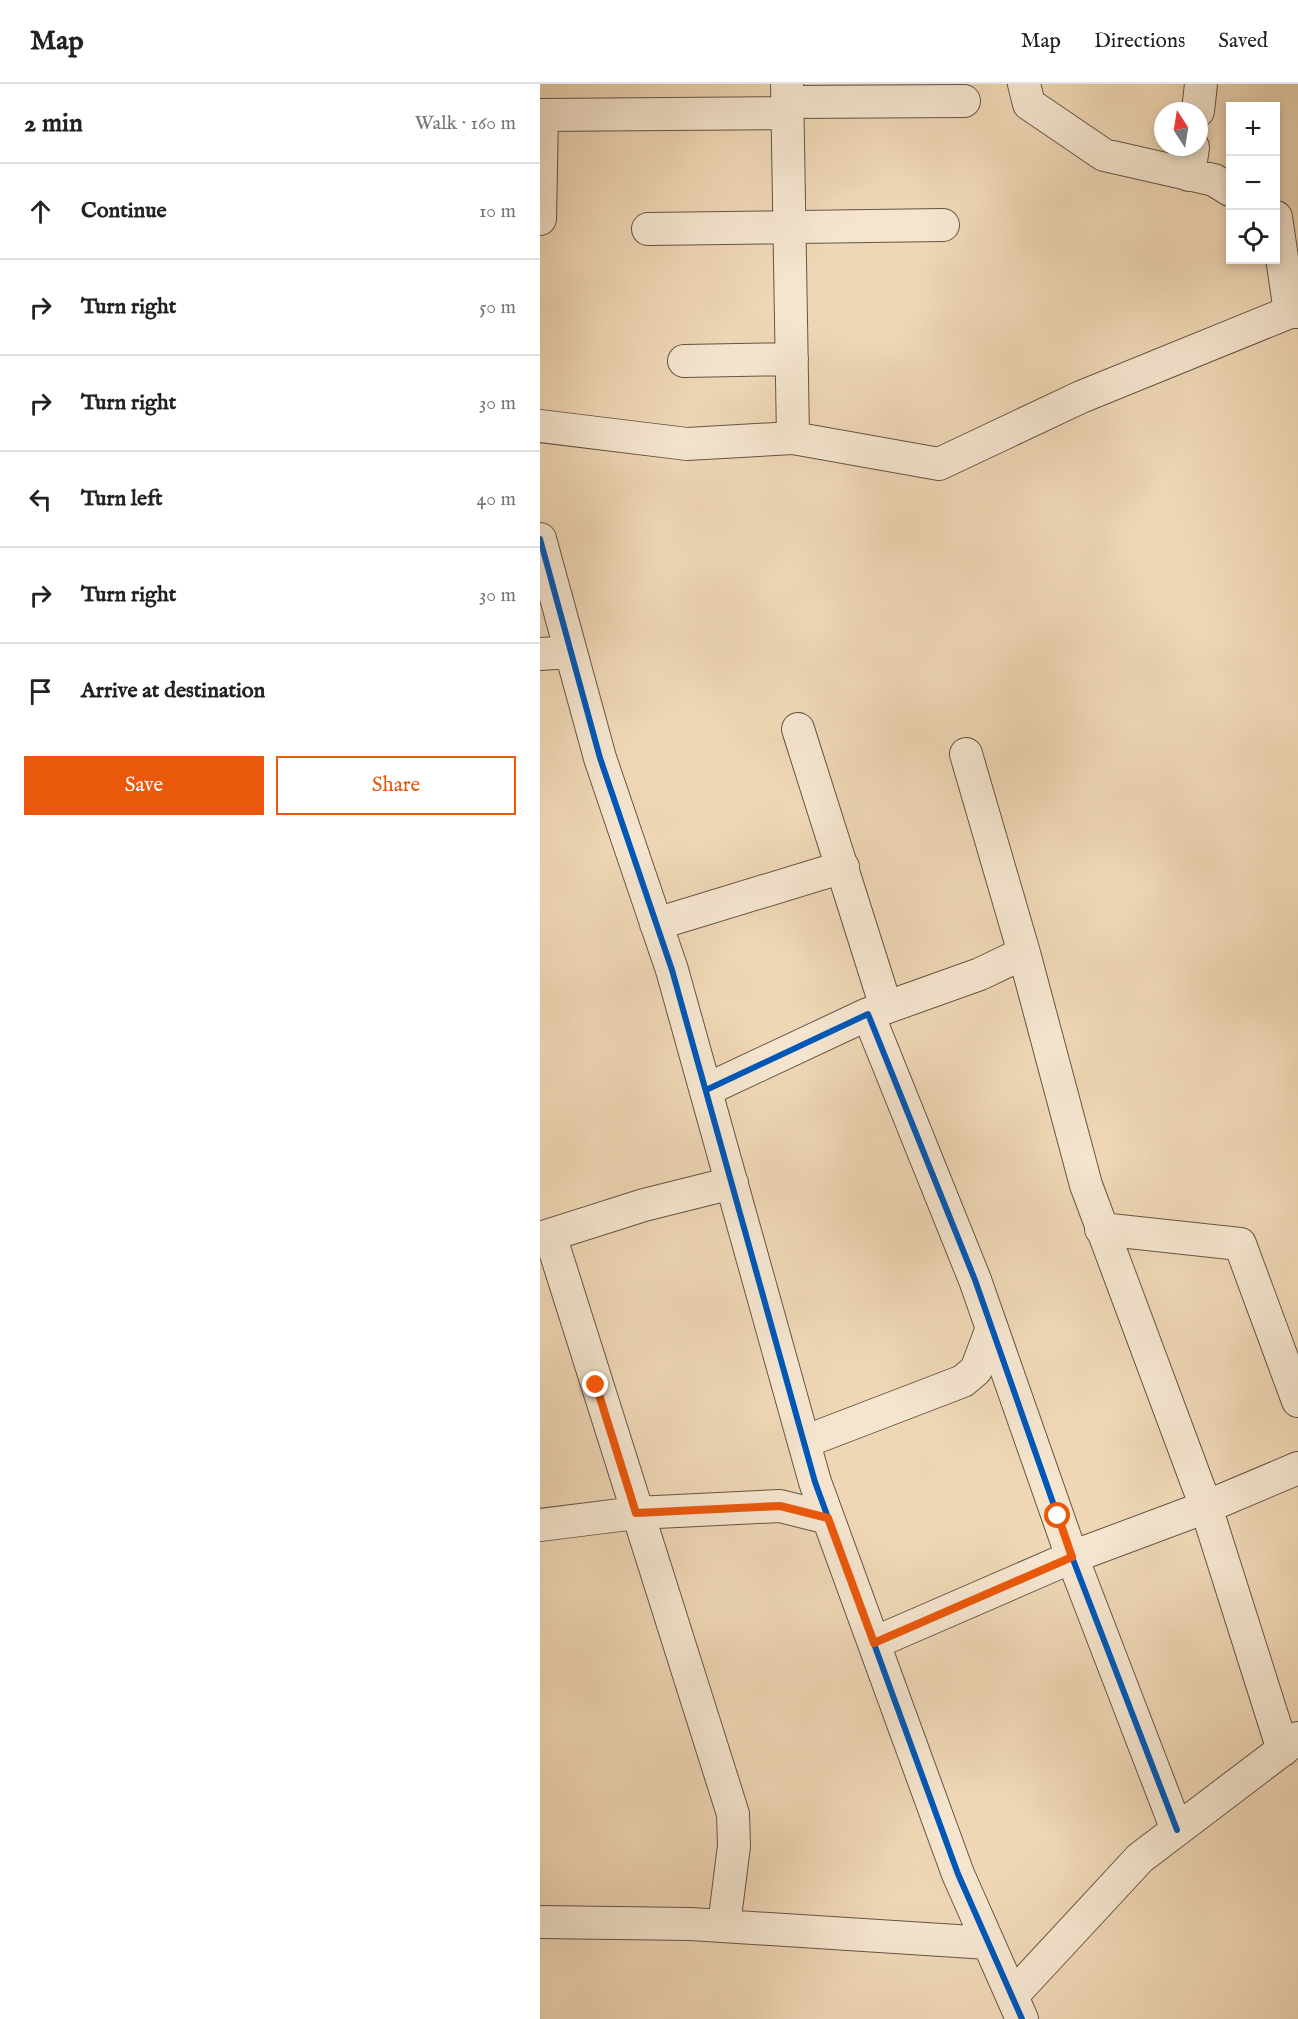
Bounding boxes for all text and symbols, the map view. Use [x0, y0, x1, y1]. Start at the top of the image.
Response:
text: Map [30, 24, 84, 59]
text: Map [1021, 28, 1061, 55]
text: Directions [1094, 28, 1185, 55]
text: Saved [1218, 28, 1268, 55]
north arrow [1154, 102, 1208, 156]
map controls [1226, 102, 1280, 264]
button: + [1226, 102, 1280, 156]
text: 2 min [24, 107, 83, 140]
text: Walk · 160 m [415, 111, 516, 136]
button: − [1226, 156, 1280, 210]
icon: ahead [24, 195, 57, 228]
text: Continue [81, 197, 167, 225]
text: 10 m [479, 199, 516, 224]
button: locate [1226, 210, 1280, 264]
icon: right [24, 291, 57, 324]
text: Turn right [81, 293, 176, 321]
text: 50 m [479, 295, 516, 320]
icon: right [24, 387, 57, 420]
text: Turn right [81, 389, 176, 417]
text: 30 m [479, 391, 516, 416]
icon: left [24, 483, 57, 516]
text: Turn left [81, 485, 163, 513]
text: 40 m [477, 487, 516, 512]
icon: right [24, 579, 57, 612]
text: Turn right [81, 581, 176, 609]
text: 30 m [479, 583, 516, 608]
icon: arrive [24, 675, 57, 708]
text: Arrive at destination [81, 677, 265, 705]
button: Save [24, 756, 264, 815]
button: Share [276, 756, 516, 815]
route end [582, 1371, 608, 1397]
route start [1044, 1502, 1070, 1528]

